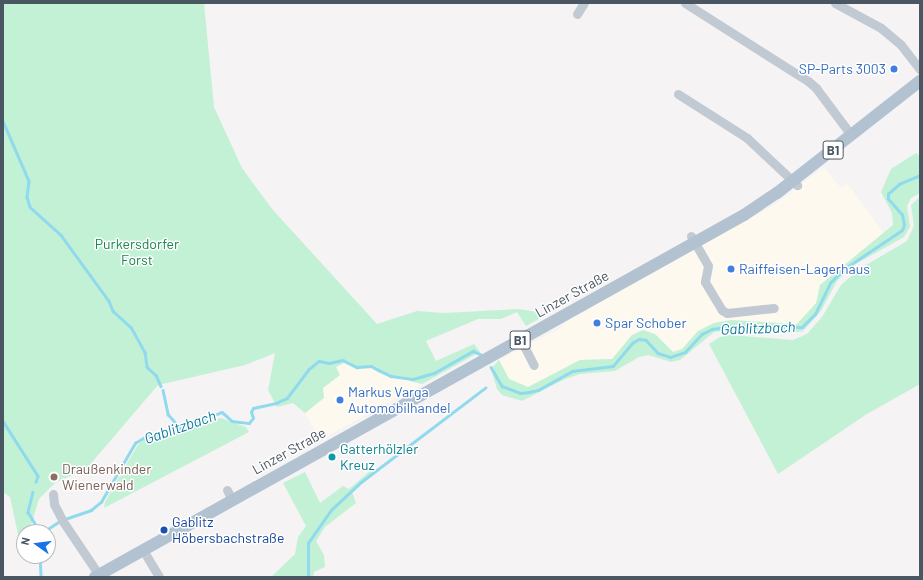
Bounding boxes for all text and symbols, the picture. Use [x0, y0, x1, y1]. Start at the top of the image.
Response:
place label: SP-Parts 3003 [799, 61, 886, 77]
marker: SP-Parts 3003 [889, 64, 899, 74]
road number: B1 [822, 139, 844, 161]
park label: Purkersdorfer Forst [95, 236, 179, 268]
place label: Raiffeisen-Lagerhaus [739, 261, 870, 277]
marker: Raiffeisen-Lagerhaus [726, 264, 736, 274]
street label: Linzer Straße [532, 267, 612, 321]
place label: Spar Schober [605, 315, 687, 331]
marker: Spar Schober [592, 318, 602, 328]
water label: Gablitzbach [720, 318, 796, 338]
road number: B1 [509, 329, 531, 351]
place label: Markus Varga Automobilhandel [348, 384, 451, 416]
marker: Markus Varga Automobilhandel [335, 395, 345, 405]
water label: Gablitzbach [142, 406, 218, 448]
street label: Linzer Straße [249, 424, 329, 478]
place label: Gatterhölzler Kreuz [340, 441, 418, 474]
marker: Gatterhölzler Kreuz [327, 452, 337, 462]
place label: Draußenkinder Wienerwald [62, 461, 151, 494]
marker: Draußenkinder Wienerwald [49, 472, 59, 482]
place label: Gablitz Höbersbachstraße [172, 514, 284, 546]
north arrow [16, 524, 56, 564]
marker: Gablitz Höbersbachstraße [159, 525, 169, 535]
text: N [18, 536, 32, 546]

